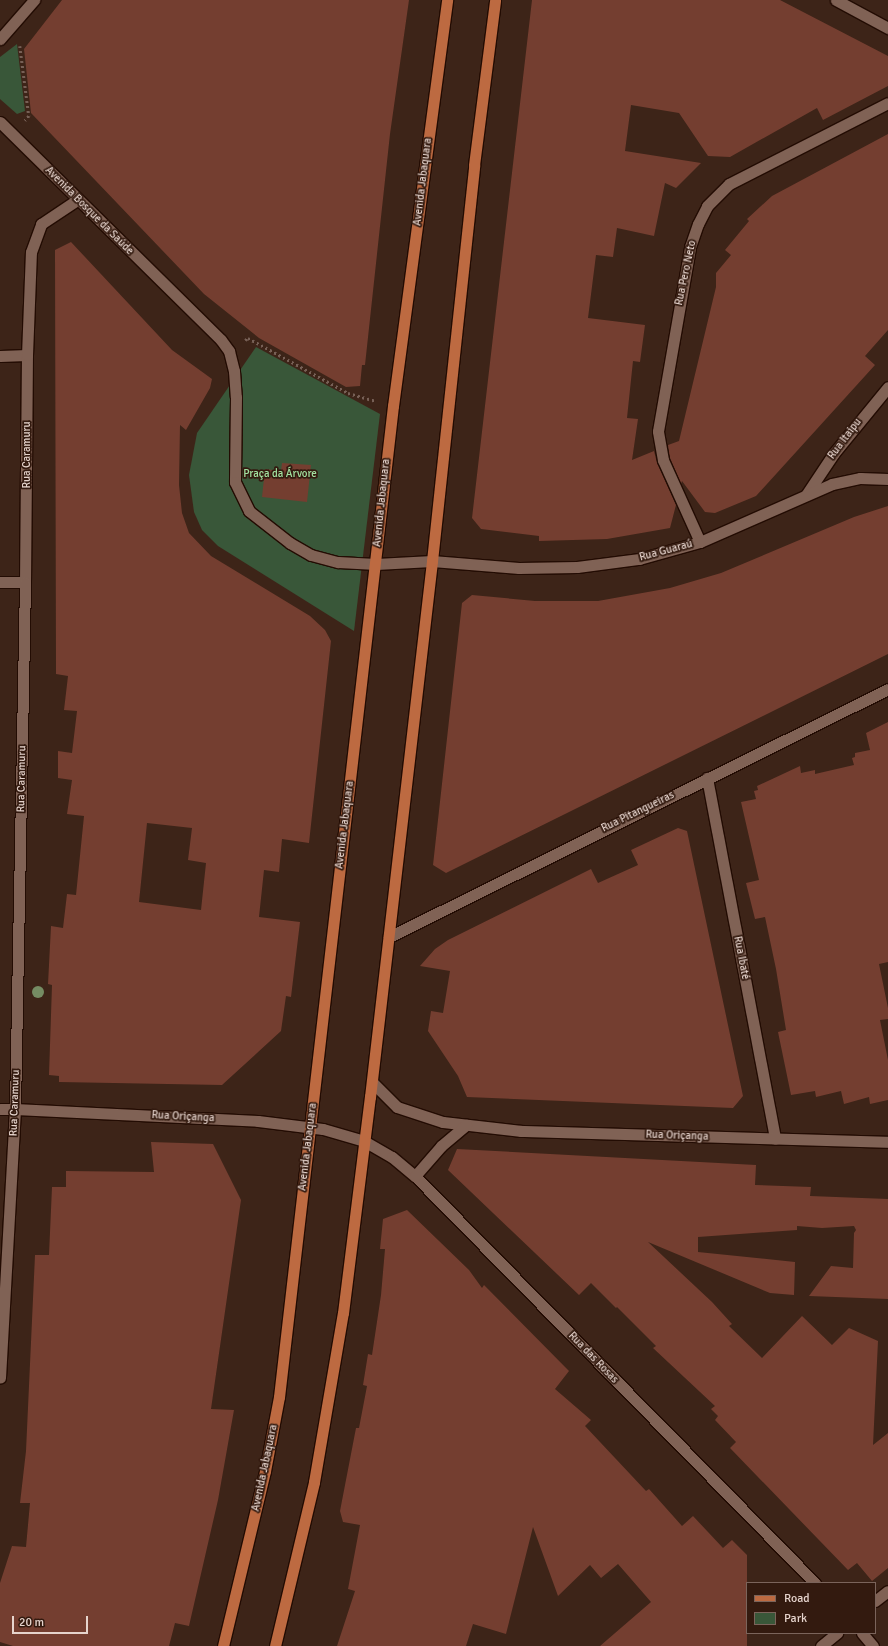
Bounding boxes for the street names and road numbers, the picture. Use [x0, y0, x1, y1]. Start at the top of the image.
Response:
street label: Avenida Jabaquara [411, 137, 435, 227]
street label: Avenida Bosque da Saúde [42, 164, 136, 258]
street label: Rua Pero Neto [673, 239, 699, 307]
street label: Rua Itaipu [825, 416, 865, 462]
street label: Rua Caramuru [20, 422, 34, 488]
street label: Avenida Jabaquara [371, 458, 393, 548]
street label: Rua Guaraú [638, 538, 694, 564]
street label: Rua Caramuru [15, 745, 29, 813]
street label: Avenida Jabaquara [333, 780, 357, 870]
street label: Rua Pitangueiras [599, 789, 677, 835]
street label: Rua Ibaté [730, 935, 752, 981]
street label: Rua Caramuru [7, 1069, 23, 1137]
street label: Avenida Jabaquara [296, 1102, 320, 1192]
street label: Rua Oriçanga [151, 1109, 215, 1125]
street label: Rua Oriçanga [645, 1128, 709, 1144]
street label: Rua das Rosas [565, 1330, 621, 1386]
street label: Avenida Jabaquara [249, 1423, 281, 1513]

